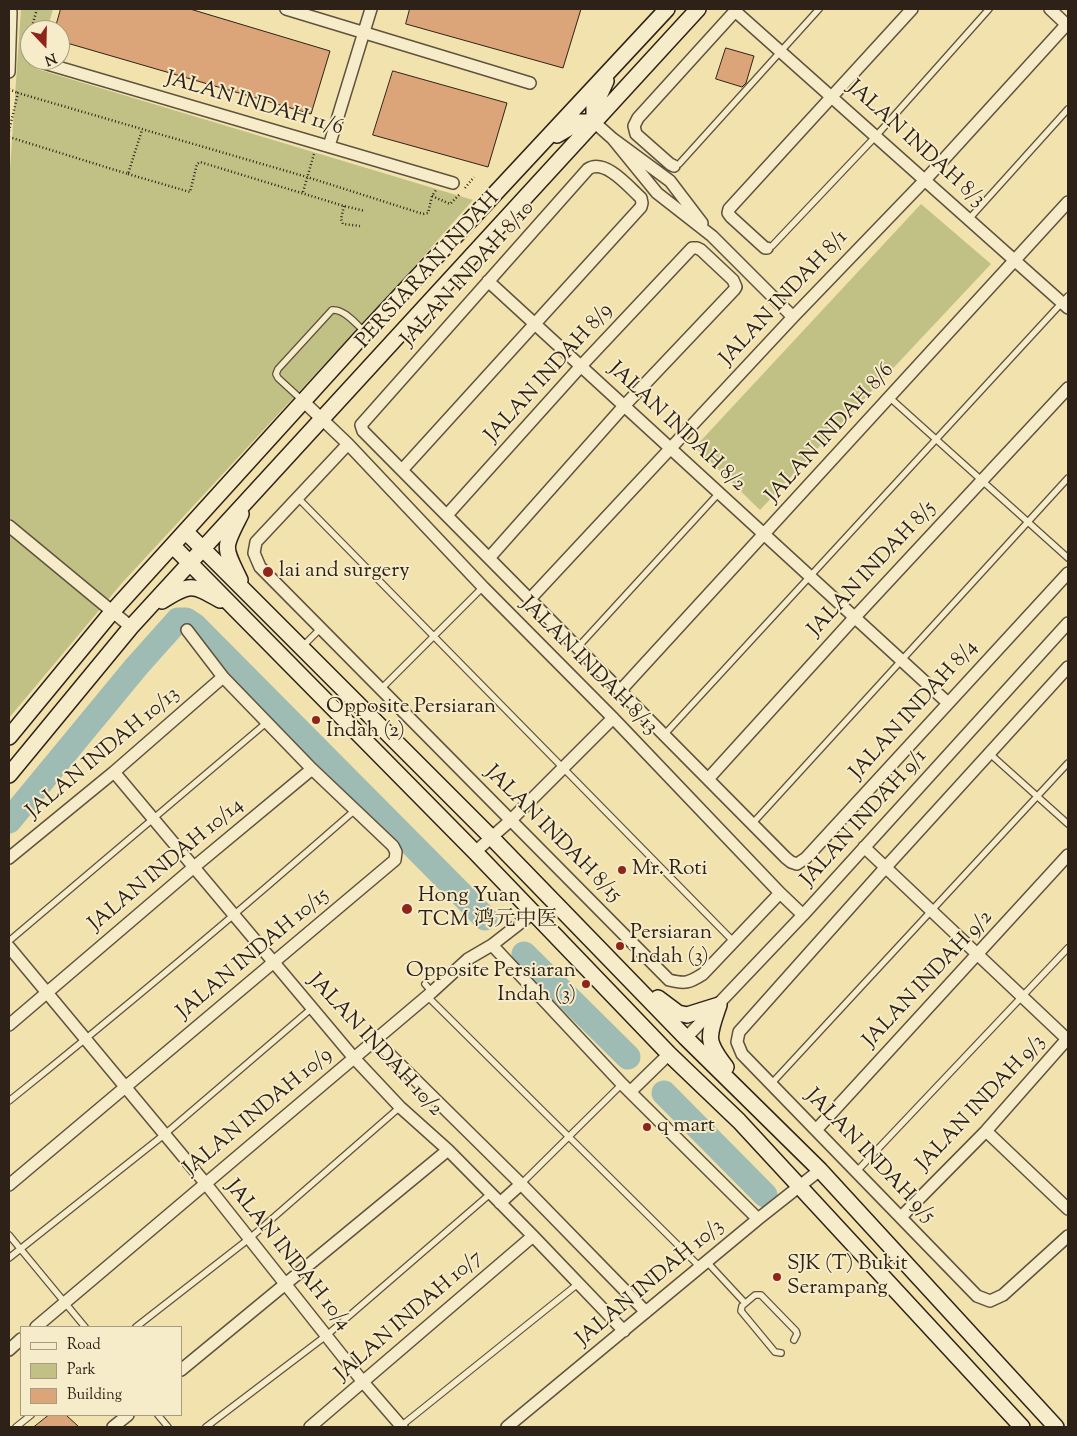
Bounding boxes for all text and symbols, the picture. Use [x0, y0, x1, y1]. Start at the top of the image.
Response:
north arrow [20, 20, 70, 70]
text: N [41, 47, 59, 69]
street label: JALAN INDAH 11/6 [162, 68, 346, 142]
street label: JALAN INDAH 8/3 [841, 76, 989, 214]
street label: PERSIARAN INDAH [352, 188, 506, 354]
street label: JALAN INDAH 8/10 [397, 197, 541, 353]
street label: JALAN INDAH 8/1 [716, 226, 854, 372]
street label: JALAN INDAH 8/9 [481, 299, 619, 449]
street label: JALAN INDAH 8/2 [602, 358, 750, 498]
street label: JALAN INDAH 8/6 [762, 359, 900, 509]
street label: JALAN INDAH 8/5 [804, 497, 942, 643]
place label: lai and surgery [279, 559, 410, 585]
marker: lai and surgery [261, 565, 275, 579]
street label: JALAN INDAH 8/13 [514, 593, 662, 741]
street label: JALAN INDAH 8/4 [846, 636, 984, 786]
street label: JALAN INDAH 10/13 [22, 683, 186, 825]
place label: Opposite Persiaran Indah (2) [326, 695, 496, 745]
marker: Opposite Persiaran Indah (2) [310, 714, 322, 726]
street label: JALAN INDAH 9/1 [797, 745, 933, 893]
street label: JALAN INDAH 8/15 [478, 761, 626, 909]
street label: JALAN INDAH 10/14 [85, 794, 249, 938]
place label: Mr. Roti [632, 857, 707, 883]
marker: Mr. Roti [616, 864, 628, 876]
street label: JALAN INDAH 10/15 [173, 884, 335, 1026]
place label: Hong Yuan TCM 鸿元中医 [418, 884, 557, 934]
marker: Hong Yuan TCM 鸿元中医 [400, 902, 414, 916]
street label: JALAN INDAH 9/2 [859, 906, 999, 1054]
place label: Persiaran Indah (3) [630, 921, 712, 971]
marker: Persiaran Indah (3) [614, 940, 626, 952]
place label: Opposite Persiaran Indah (3) [406, 959, 576, 1009]
street label: JALAN INDAH 10/2 [301, 969, 447, 1123]
marker: Opposite Persiaran Indah (3) [580, 978, 592, 990]
street label: JALAN INDAH 9/3 [912, 1031, 1052, 1177]
street label: JALAN INDAH 10/9 [180, 1044, 338, 1182]
street label: JALAN INDAH 9/5 [799, 1085, 939, 1229]
place label: q mart [657, 1114, 715, 1140]
marker: q mart [641, 1121, 653, 1133]
street label: JALAN INDAH 10/4 [219, 1176, 355, 1336]
street label: JALAN INDAH 10/3 [572, 1215, 730, 1353]
street label: JALAN INDAH 10/7 [331, 1246, 489, 1388]
place label: SJK (T) Bukit Serampang [787, 1252, 908, 1302]
marker: SJK (T) Bukit Serampang [771, 1271, 783, 1283]
legend [20, 1326, 182, 1416]
text: Road [67, 1335, 101, 1356]
text: Park [67, 1360, 96, 1381]
text: Building [67, 1385, 122, 1406]

